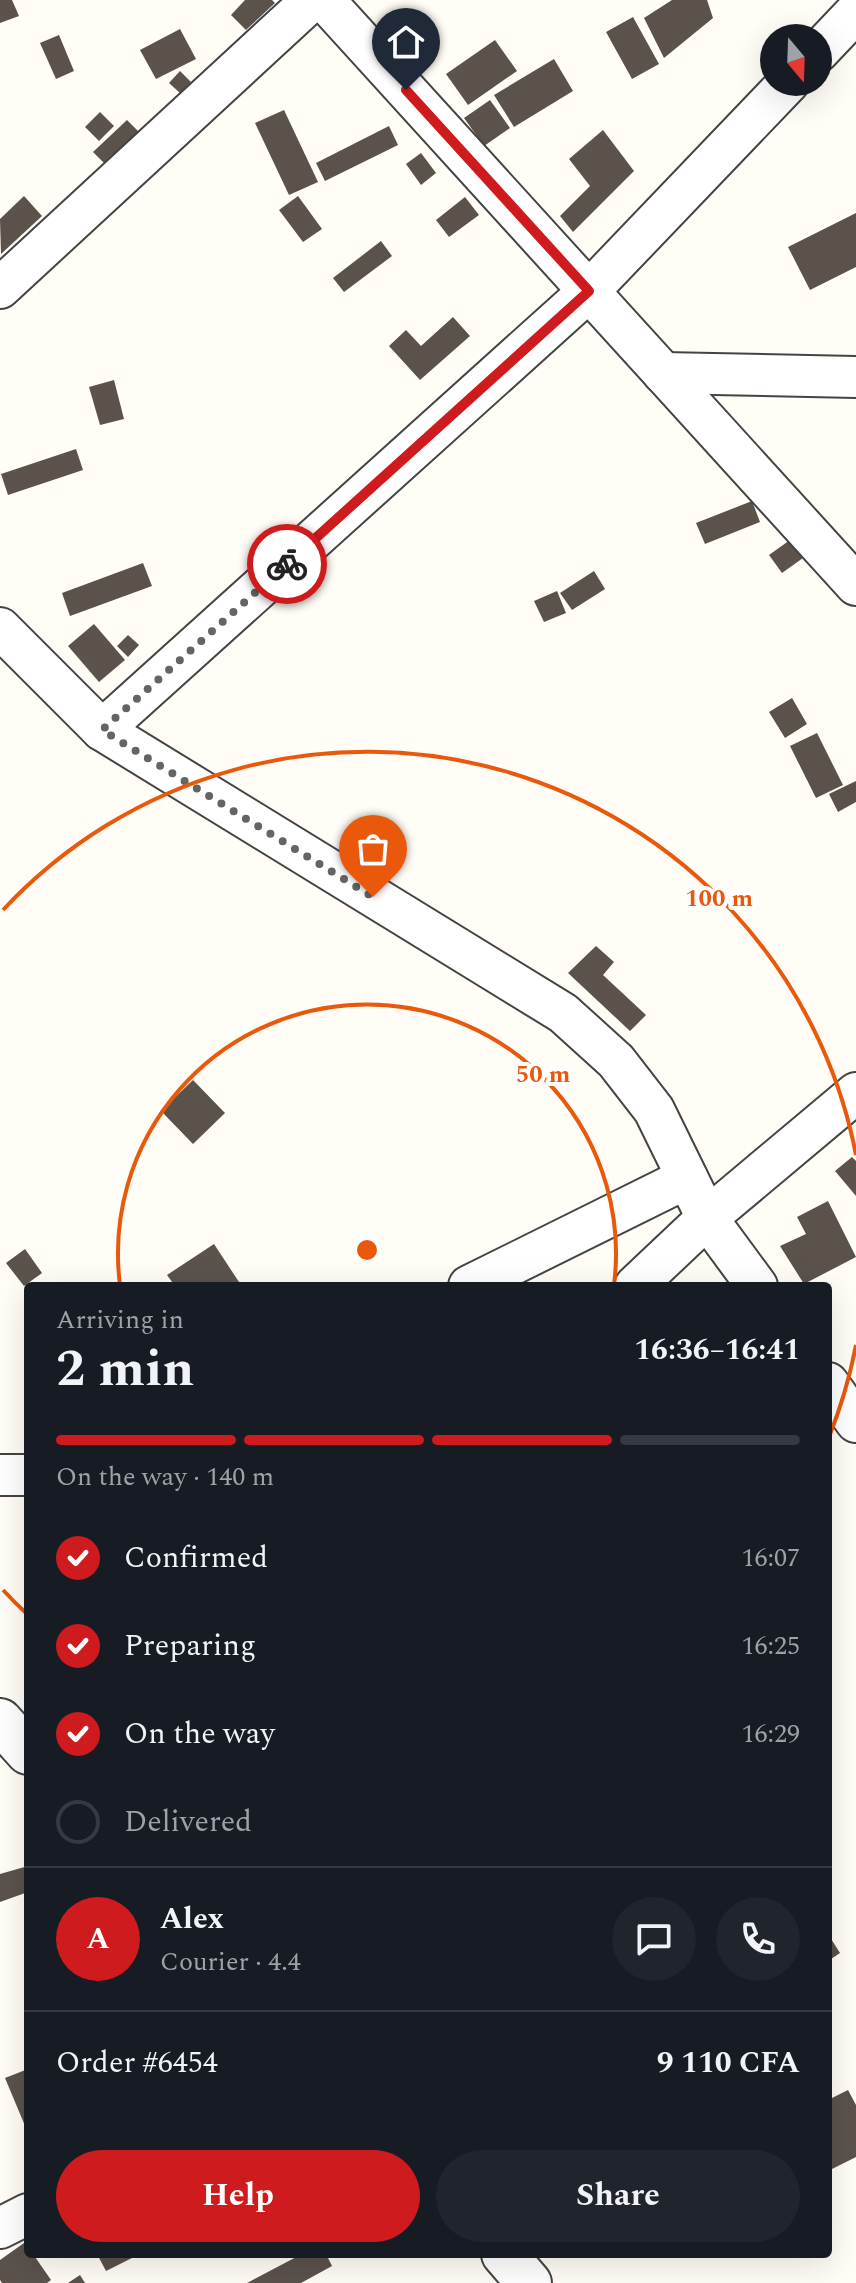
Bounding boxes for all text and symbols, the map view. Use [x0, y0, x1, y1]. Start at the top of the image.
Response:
pin [372, 8, 440, 90]
icon: home [384, 20, 428, 64]
north arrow [760, 24, 832, 96]
map controls [760, 24, 832, 96]
courier [247, 524, 327, 604]
icon: bike [265, 542, 309, 586]
pin [339, 815, 407, 897]
icon: bag [351, 827, 395, 871]
text: 100 m [685, 881, 753, 917]
text: 50 m [516, 1057, 571, 1093]
centre of rings [353, 1236, 381, 1264]
text: Arriving in [56, 1300, 184, 1340]
text: 16:36–16:41 [634, 1327, 800, 1373]
text: 2 min [56, 1330, 194, 1409]
text: On the way · 140 m [56, 1457, 274, 1497]
text: Confirmed [124, 1535, 268, 1581]
icon: check [56, 1536, 100, 1580]
text: 16:07 [741, 1538, 800, 1578]
text: Preparing [124, 1623, 256, 1669]
icon: check [56, 1624, 100, 1668]
text: 16:25 [741, 1626, 800, 1666]
text: On the way [124, 1711, 275, 1757]
icon: check [56, 1712, 100, 1756]
text: 16:29 [741, 1714, 800, 1754]
text: Delivered [124, 1799, 252, 1845]
text: Alex [160, 1896, 224, 1942]
button: chat [612, 1897, 696, 1981]
button: phone [716, 1897, 800, 1981]
text: A [86, 1916, 110, 1962]
text: Courier · 4.4 [160, 1942, 301, 1982]
text: Order #6454 [56, 2040, 218, 2086]
text: 9 110 CFA [657, 2040, 800, 2086]
button: Help [56, 2150, 420, 2242]
button: Share [436, 2150, 800, 2242]

